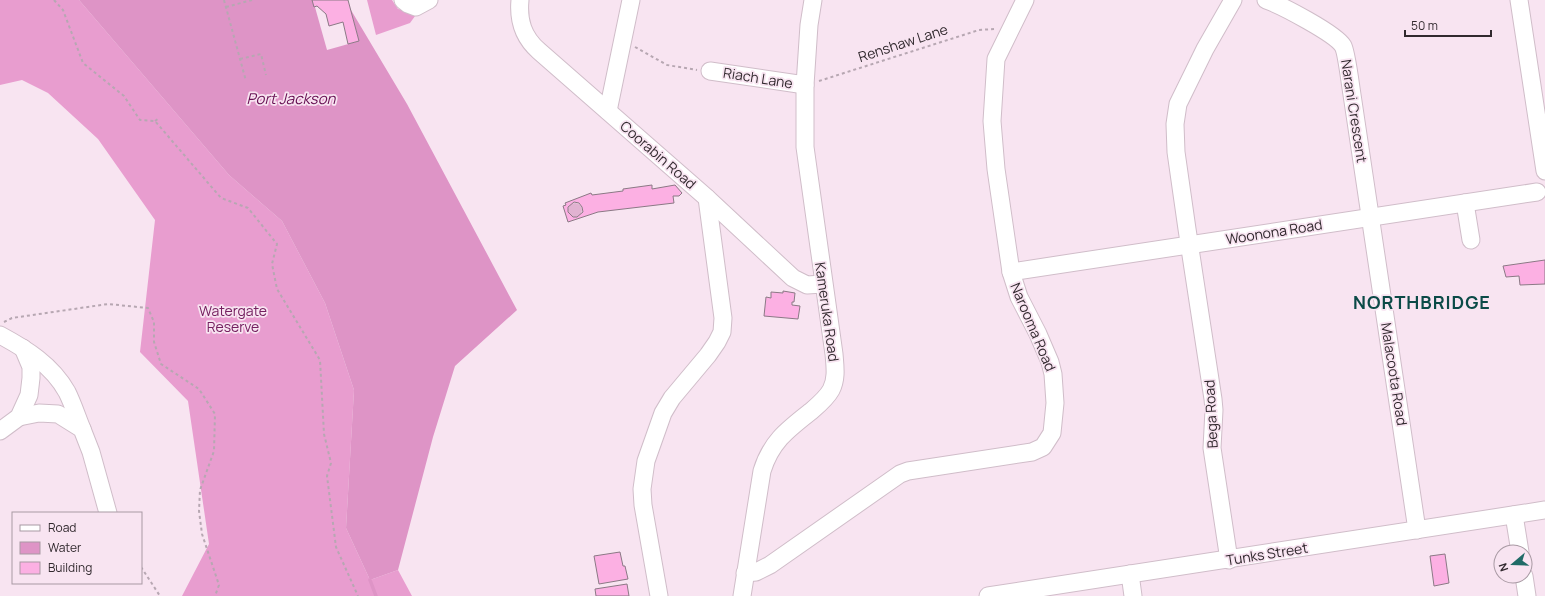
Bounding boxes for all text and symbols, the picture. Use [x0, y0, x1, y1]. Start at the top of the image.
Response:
scale bar [1405, 12, 1491, 38]
text: 50 m [1411, 17, 1438, 34]
street label: Renshaw Lane [856, 19, 950, 66]
street label: Narani Crescent [1337, 58, 1372, 164]
street label: Riach Lane [722, 63, 794, 92]
water label: Port Jackson [247, 88, 336, 109]
street label: Coorabin Road [616, 116, 700, 193]
street label: Woonona Road [1224, 215, 1324, 249]
street label: Kameruka Road [811, 261, 844, 363]
street label: Narooma Road [1006, 280, 1061, 374]
district label: NORTHBRIDGE [1353, 290, 1491, 314]
park label: Watergate Reserve [199, 301, 267, 336]
street label: Malacoota Road [1377, 321, 1412, 427]
street label: Bega Road [1199, 379, 1222, 449]
legend [12, 512, 142, 584]
text: Road [48, 519, 76, 536]
street label: Tunks Street [1225, 538, 1309, 569]
text: Water [48, 539, 82, 556]
north arrow [1493, 544, 1533, 584]
text: Building [48, 559, 92, 576]
text: N [1495, 561, 1511, 574]

